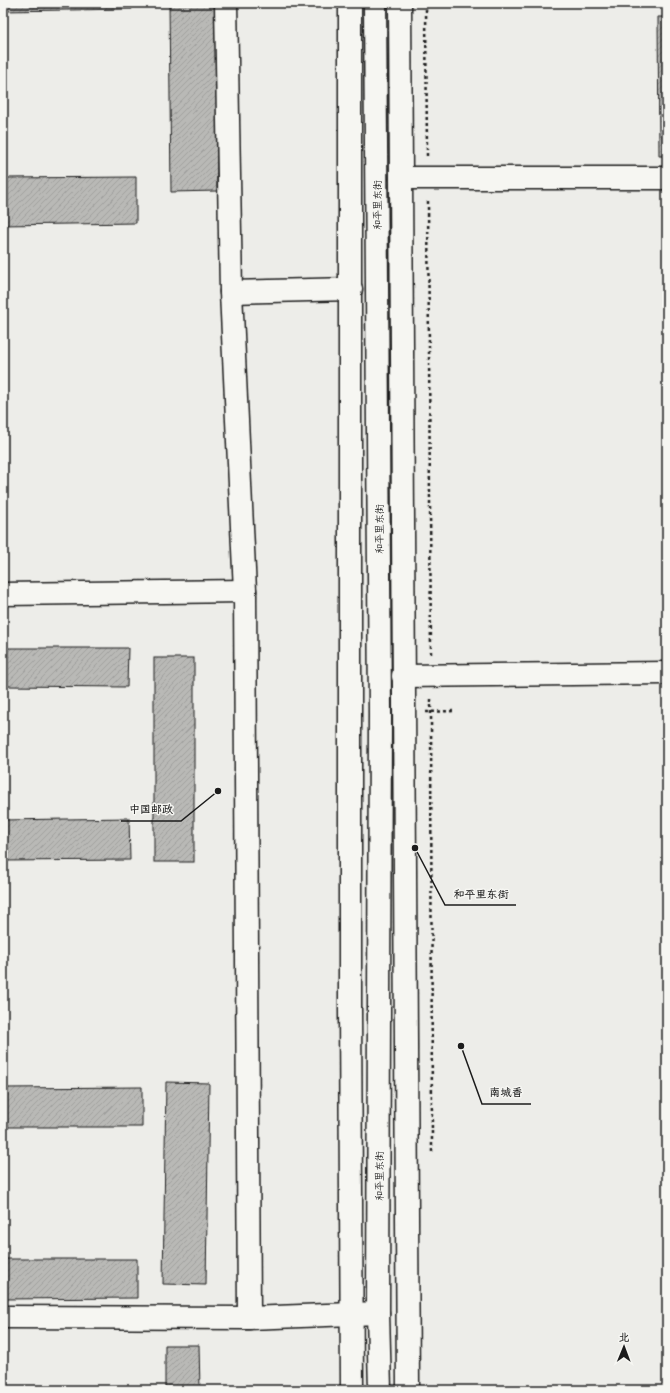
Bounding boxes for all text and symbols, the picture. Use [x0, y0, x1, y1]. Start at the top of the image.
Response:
street label: 和平里东街 [371, 180, 384, 230]
street label: 和平里东街 [373, 504, 386, 554]
callout: 中国邮政 [121, 798, 181, 821]
text: 中国邮政 [129, 802, 173, 816]
callout: 和平里东街 [445, 882, 516, 905]
text: 和平里东街 [454, 887, 509, 901]
callout: 南城香 [482, 1081, 531, 1104]
text: 南城香 [490, 1085, 523, 1099]
street label: 和平里东街 [373, 1151, 386, 1201]
north arrow [604, 1327, 644, 1367]
text: 北 [619, 1330, 630, 1344]

